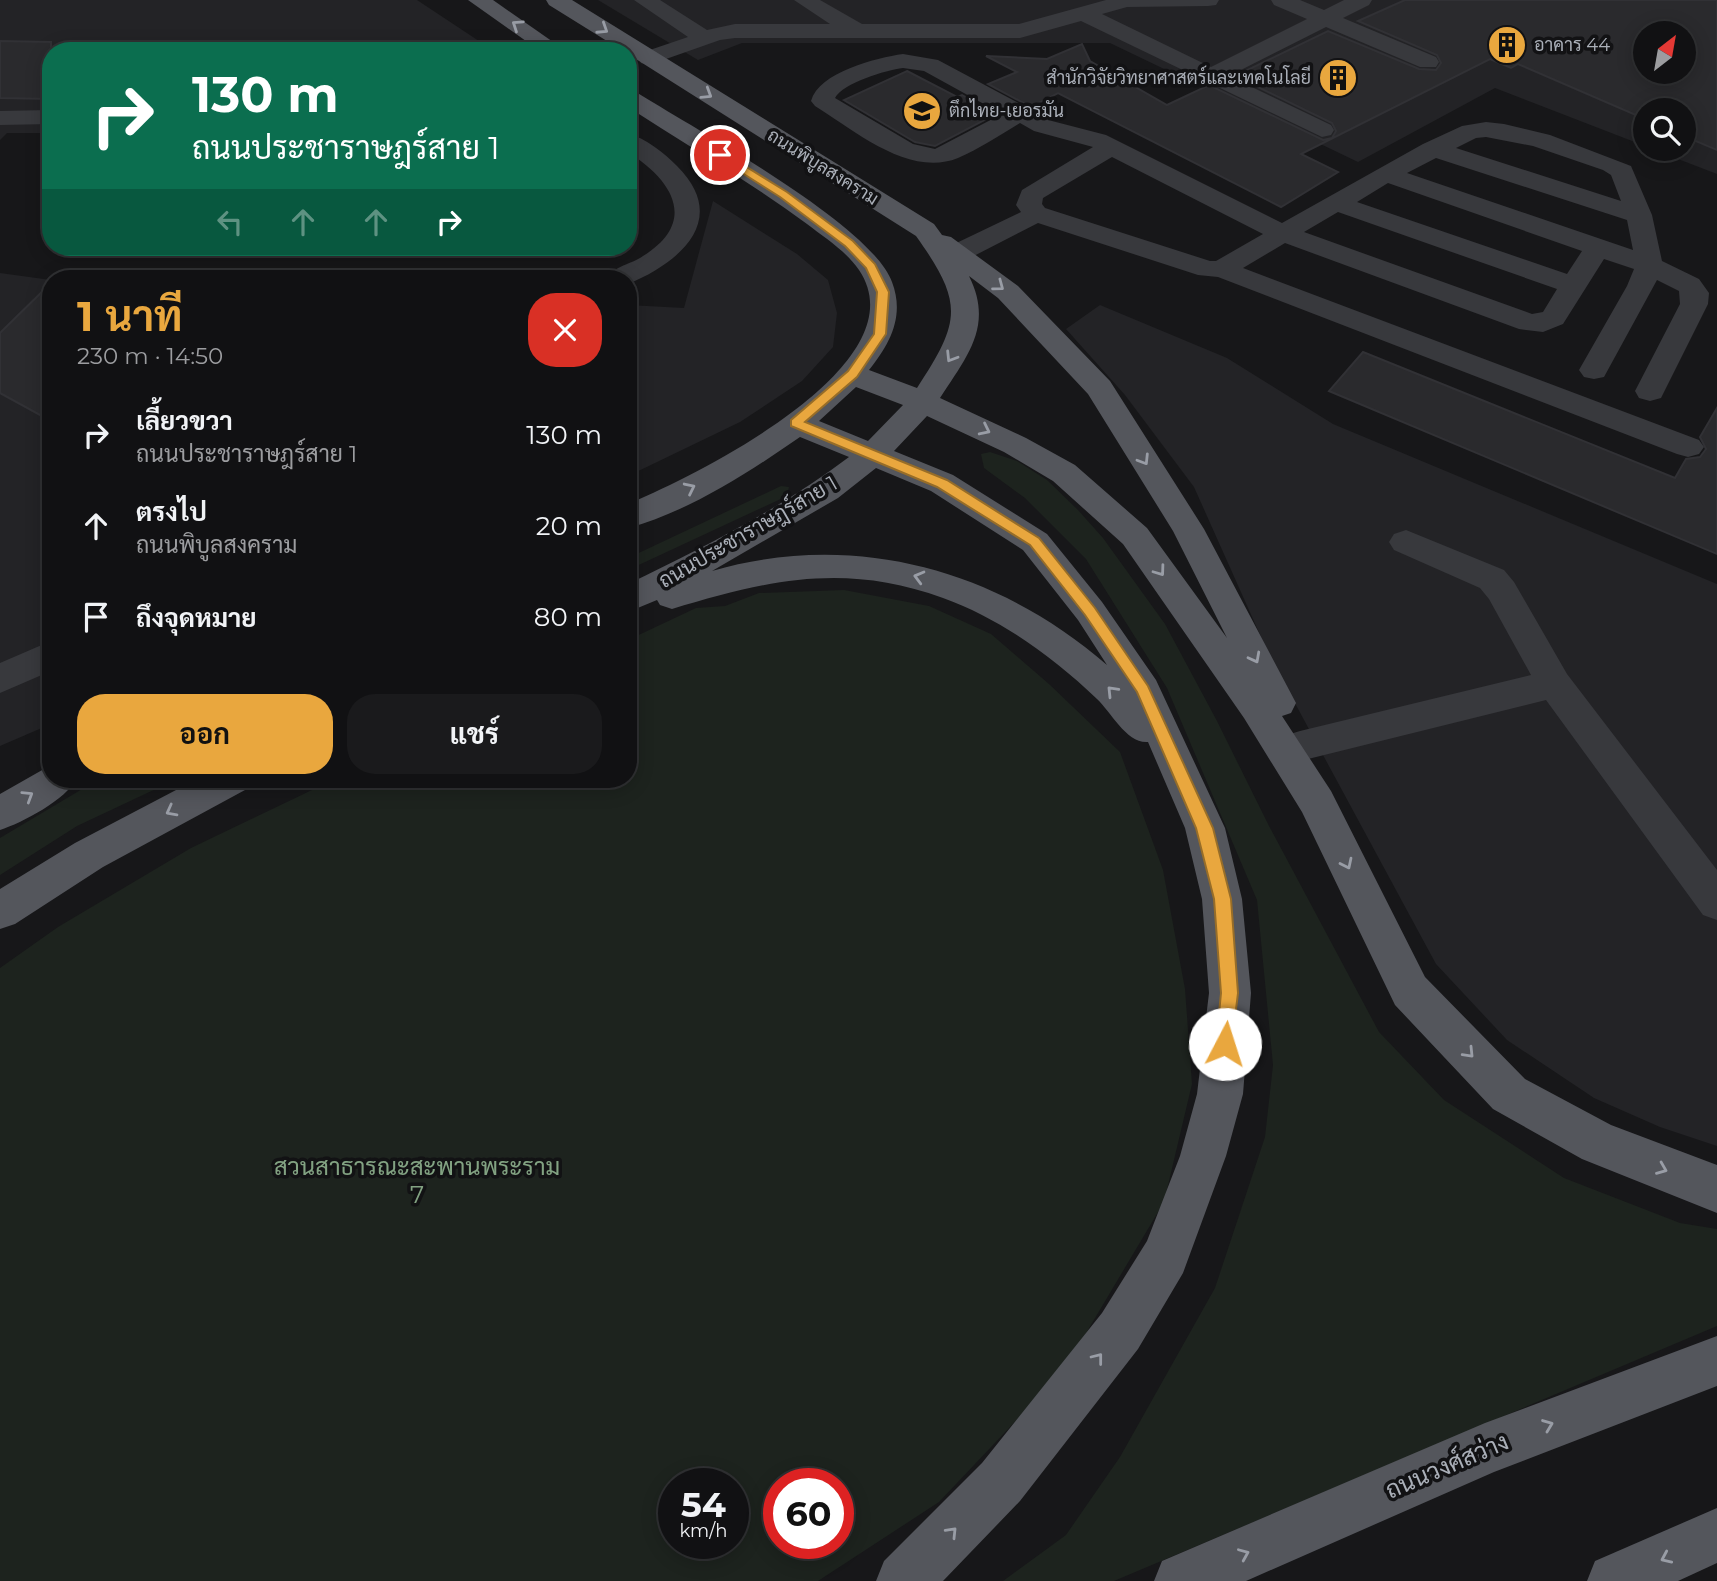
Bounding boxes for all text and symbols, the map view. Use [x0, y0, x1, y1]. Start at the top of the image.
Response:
one-way arrow [511, 21, 524, 34]
one-way arrow [595, 21, 608, 33]
north arrow [1633, 21, 1696, 84]
map controls [1633, 21, 1696, 161]
building icon: อาคาร 44 [1486, 24, 1528, 66]
place label: อาคาร 44 [1534, 34, 1610, 56]
building icon: สำนักวิจัยวิทยาศาสตร์และเทคโนโลยี [1317, 57, 1359, 99]
text: 130 m [192, 65, 339, 124]
place label: สำนักวิจัยวิทยาศาสตร์และเทคโนโลยี [1046, 65, 1311, 89]
icon: right [77, 70, 168, 161]
one-way arrow [699, 86, 712, 99]
school or university icon: ตึกไทย-เยอรมัน [901, 90, 943, 132]
place label: ตึกไทย-เยอรมัน [949, 98, 1064, 122]
button: search [1633, 98, 1696, 161]
street label: ถนนพิบูลสงคราม [763, 124, 882, 212]
pin [690, 125, 750, 185]
text: ถนนประชาราษฎร์สาย 1 [192, 128, 500, 167]
icon: arrive [701, 136, 739, 174]
icon: left [211, 203, 249, 241]
icon: ahead [284, 203, 322, 241]
icon: ahead [357, 203, 395, 241]
icon: right [430, 203, 468, 241]
one-way arrow [991, 277, 1004, 290]
text: 1 นาที [77, 290, 183, 342]
button: close [528, 293, 602, 367]
text: 230 m · 14:50 [77, 342, 223, 370]
one-way arrow [947, 350, 960, 363]
text: เลี้ยวขวา [136, 405, 233, 437]
icon: right [77, 416, 115, 454]
text: 130 m [526, 419, 602, 451]
one-way arrow [978, 422, 990, 436]
text: ถนนประชาราษฎร์สาย 1 [136, 440, 357, 468]
one-way arrow [1135, 452, 1148, 465]
street label: ถนนประชาราษฎร์สาย 1 [654, 469, 842, 595]
one-way arrow [683, 483, 695, 497]
text: ตรงไป [136, 496, 207, 528]
icon: ahead [77, 507, 115, 545]
text: 20 m [536, 510, 602, 542]
text: ถนนพิบูลสงคราม [136, 531, 297, 559]
one-way arrow [1152, 563, 1164, 576]
one-way arrow [913, 571, 925, 585]
icon: arrive [77, 598, 115, 636]
text: 80 m [534, 601, 602, 633]
text: ถึงจุดหมาย [136, 602, 257, 634]
one-way arrow [1246, 651, 1260, 663]
one-way arrow [1107, 687, 1120, 700]
button: ออก [77, 694, 333, 774]
button: แชร์ [347, 694, 602, 774]
one-way arrow [21, 791, 34, 804]
one-way arrow [166, 803, 178, 816]
one-way arrow [1339, 857, 1353, 869]
position arrow [1188, 1007, 1262, 1081]
one-way arrow [1461, 1045, 1474, 1058]
park label: สวนสาธารณะสะพานพระราม 7 [274, 1152, 560, 1209]
one-way arrow [1655, 1160, 1667, 1174]
one-way arrow [1089, 1354, 1102, 1366]
one-way arrow [1542, 1419, 1554, 1433]
street label: ถนนวงศ์สว่าง [1380, 1426, 1513, 1504]
speed limit sign: 60 [763, 1468, 854, 1559]
text: 54 [681, 1483, 726, 1526]
text: km/h [679, 1520, 728, 1542]
one-way arrow [943, 1528, 956, 1541]
one-way arrow [1237, 1548, 1249, 1562]
one-way arrow [1661, 1550, 1673, 1564]

